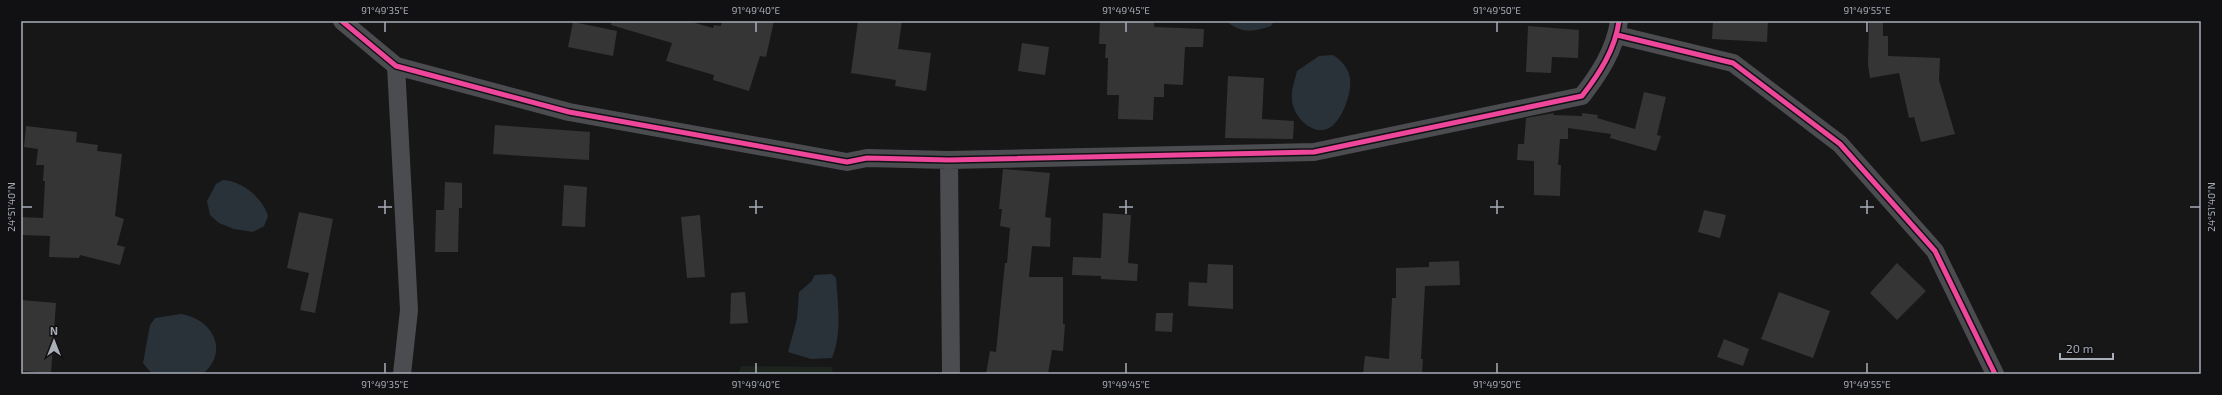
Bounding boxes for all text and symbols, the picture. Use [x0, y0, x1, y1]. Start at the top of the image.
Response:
text: 91°49'35"E [361, 4, 409, 16]
text: 91°49'40"E [732, 4, 781, 16]
text: 91°49'45"E [1102, 4, 1150, 16]
text: 91°49'50"E [1473, 4, 1521, 16]
text: 91°49'55"E [1843, 4, 1891, 16]
text: 24°51'40"N [5, 182, 17, 232]
text: 24°51'40"N [2205, 182, 2217, 232]
north arrow [34, 321, 74, 361]
text: N [50, 324, 58, 337]
scale bar [2060, 335, 2113, 361]
text: 20 m [2066, 341, 2093, 355]
text: 91°49'35"E [361, 378, 409, 390]
text: 91°49'40"E [732, 378, 781, 390]
text: 91°49'45"E [1102, 378, 1150, 390]
text: 91°49'50"E [1473, 378, 1521, 390]
text: 91°49'55"E [1843, 378, 1891, 390]

